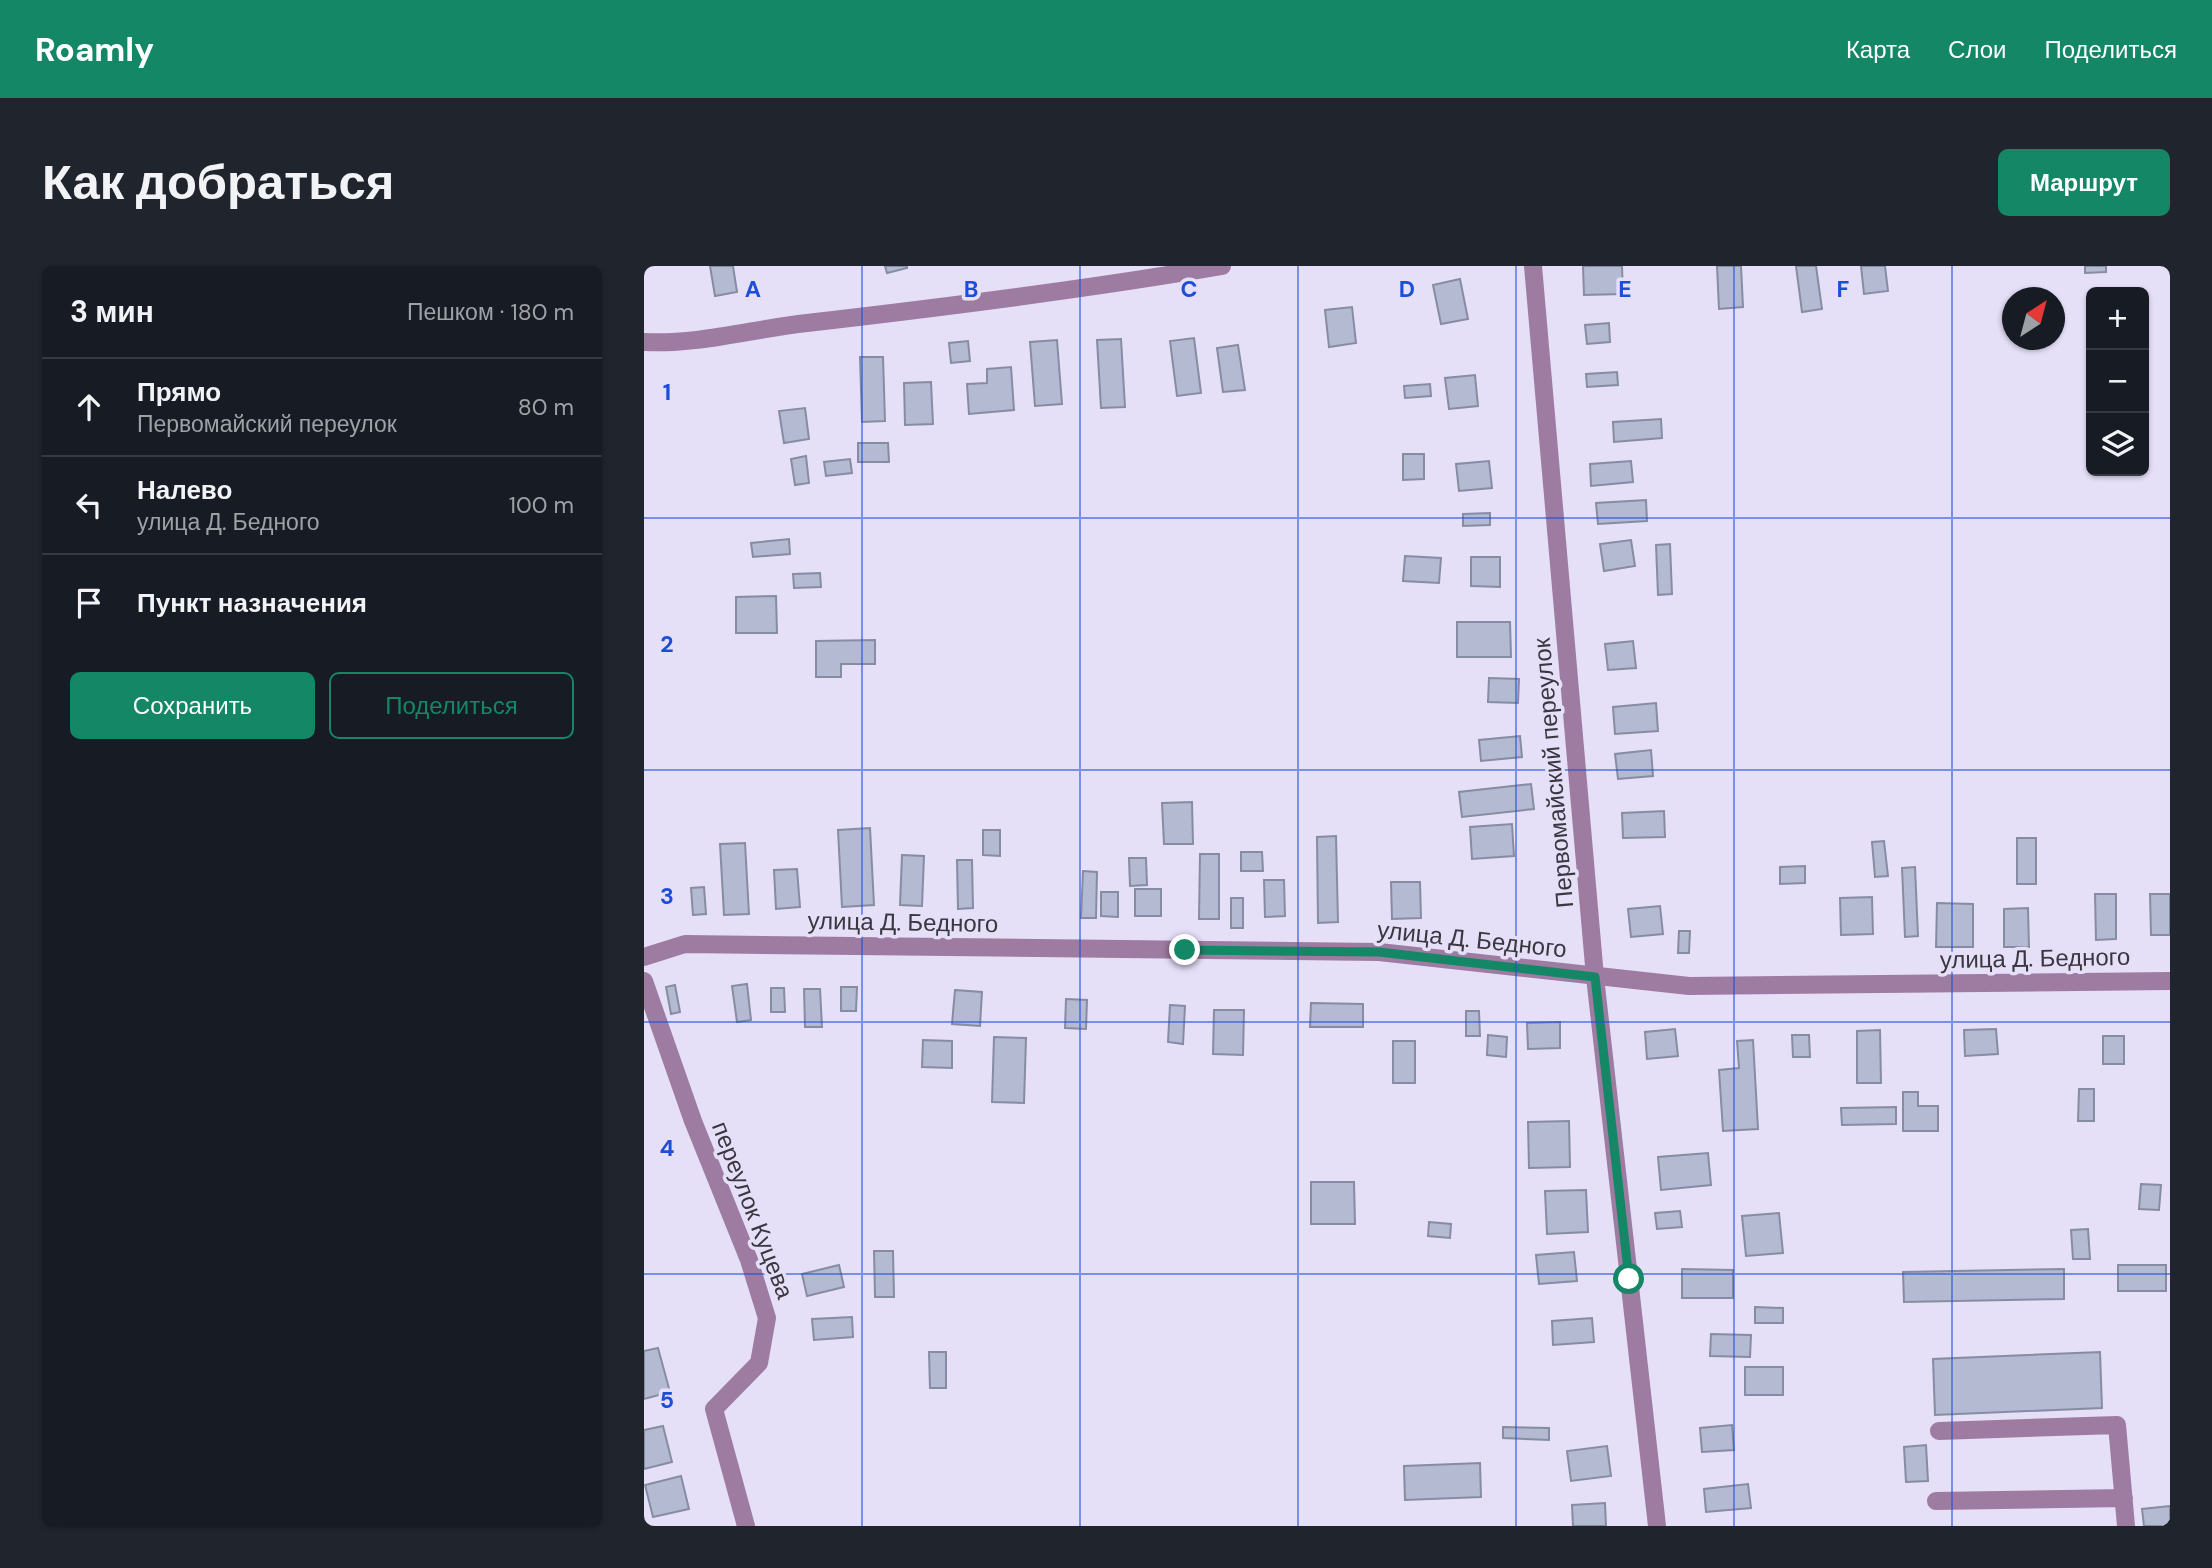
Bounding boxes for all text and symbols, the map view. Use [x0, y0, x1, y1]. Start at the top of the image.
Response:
text: Roamly [35, 28, 154, 71]
text: Карта [1846, 34, 1910, 65]
text: Слои [1948, 34, 2006, 65]
text: Поделиться [2044, 34, 2177, 65]
button: Маршрут [1998, 149, 2170, 216]
text: Как добраться [42, 150, 394, 214]
text: A [745, 274, 761, 304]
text: B [964, 274, 978, 304]
text: C [1181, 274, 1197, 304]
text: D [1399, 274, 1415, 304]
text: E [1618, 274, 1632, 304]
text: F [1837, 274, 1850, 304]
north arrow [2002, 287, 2065, 350]
map controls [2086, 287, 2149, 476]
button: + [2086, 287, 2149, 350]
text: 3 мин [70, 292, 154, 331]
text: Пешком · 180 m [407, 297, 574, 327]
button: − [2086, 350, 2149, 413]
text: Прямо [137, 375, 221, 409]
text: 1 [663, 377, 671, 407]
icon: ahead [70, 388, 108, 426]
text: 80 m [518, 392, 574, 422]
text: Первомайский переулок [137, 409, 397, 439]
button: layers [2086, 413, 2149, 476]
text: Налево [137, 473, 232, 507]
icon: left [70, 486, 108, 524]
text: 100 m [509, 490, 574, 520]
text: улица Д. Бедного [137, 507, 320, 537]
icon: arrive [70, 584, 108, 622]
text: Пункт назначения [137, 586, 367, 620]
text: 2 [660, 629, 674, 659]
street label: Первомайский переулок [1526, 636, 1580, 909]
button: Сохранить [70, 672, 315, 739]
button: Поделиться [329, 672, 574, 739]
text: 3 [660, 881, 674, 911]
street label: улица Д. Бедного [807, 905, 999, 939]
street label: улица Д. Бедного [1376, 914, 1568, 964]
route end [1169, 934, 1200, 965]
street label: улица Д. Бедного [1939, 941, 2131, 975]
street label: переулок Куцева [705, 1117, 801, 1304]
text: 4 [660, 1133, 675, 1163]
route start [1613, 1263, 1644, 1294]
text: 5 [660, 1385, 674, 1415]

